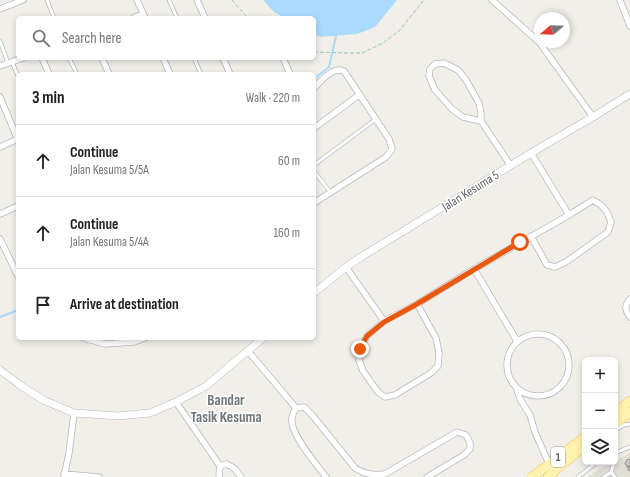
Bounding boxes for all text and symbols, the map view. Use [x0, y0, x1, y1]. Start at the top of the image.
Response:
north arrow [534, 12, 570, 48]
search box [16, 16, 316, 60]
icon: search [30, 27, 52, 49]
text: Search here [62, 29, 122, 48]
text: 3 min [32, 88, 65, 108]
text: Walk · 220 m [246, 90, 300, 106]
text: Continue [70, 143, 119, 162]
icon: ahead [32, 150, 54, 172]
text: 60 m [278, 153, 300, 169]
text: Jalan Kesuma 5/5A [70, 162, 149, 178]
street label: Jalan Kesuma 5 [438, 167, 502, 215]
text: Continue [70, 215, 119, 234]
icon: ahead [32, 222, 54, 244]
text: 160 m [274, 225, 300, 241]
route start [511, 233, 529, 251]
text: Jalan Kesuma 5/4A [70, 234, 149, 250]
icon: arrive [32, 294, 54, 316]
text: Arrive at destination [70, 295, 179, 314]
route end [351, 340, 369, 358]
map controls [582, 357, 618, 465]
button: + [582, 357, 618, 393]
district label: Bandar Tasik Kesuma [190, 391, 262, 427]
button: − [582, 393, 618, 429]
button: layers [582, 429, 618, 465]
road number: 1 [551, 447, 565, 467]

